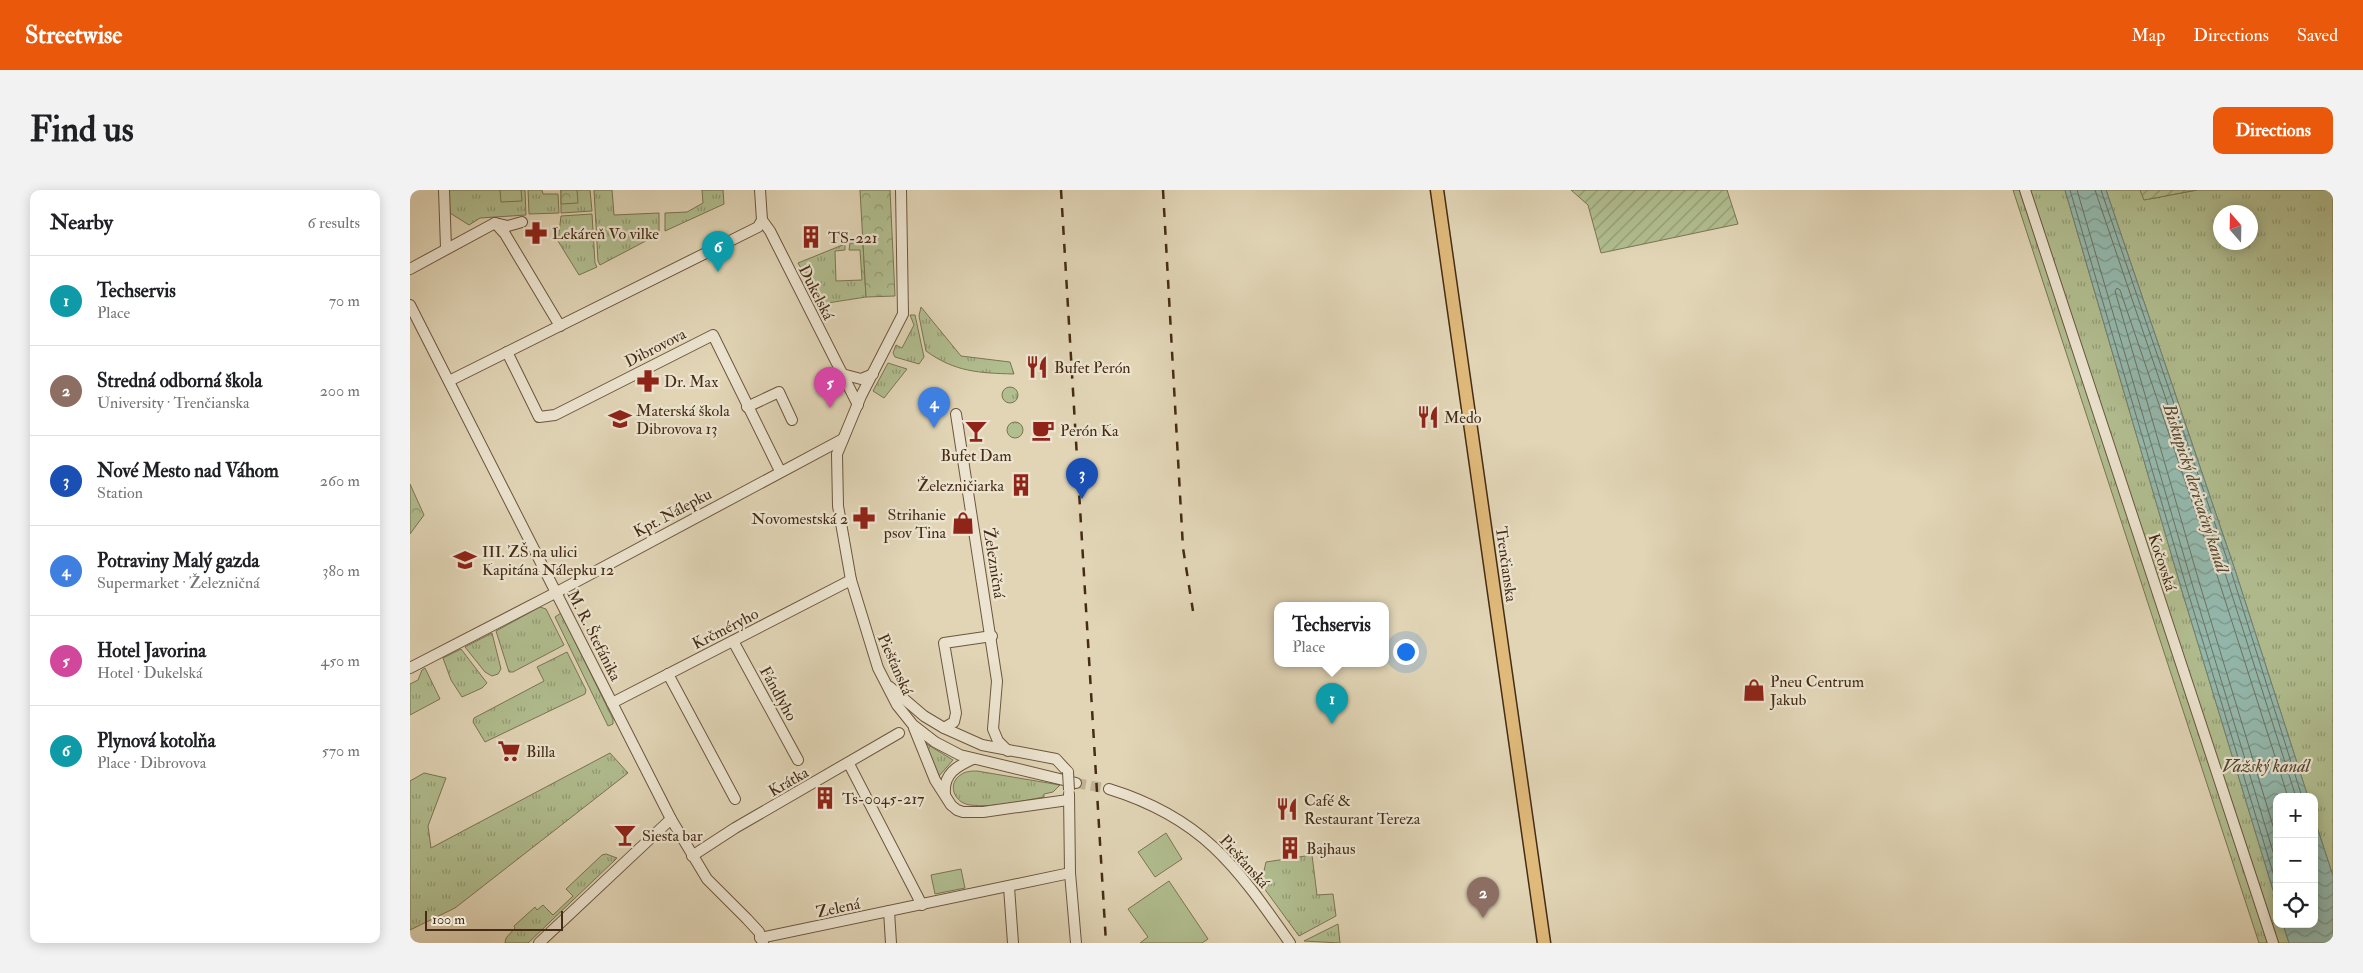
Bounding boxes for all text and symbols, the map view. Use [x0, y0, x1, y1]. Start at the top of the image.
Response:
text: Streetwise [25, 20, 122, 51]
text: Map [2132, 24, 2165, 47]
text: Directions [2193, 24, 2269, 47]
text: Saved [2297, 24, 2338, 47]
button: Directions [2213, 107, 2333, 154]
text: Find us [30, 108, 134, 152]
north arrow [2213, 205, 2258, 250]
text: Nearby [50, 209, 113, 236]
text: 6 results [308, 213, 360, 233]
pharmacy icon: Lekáreň Vo vilke [523, 220, 549, 246]
place label: Lekáreň Vo vilke [552, 224, 659, 244]
building icon: TS-221 [798, 224, 824, 250]
place label: TS-221 [828, 228, 877, 248]
pin: 6 [702, 231, 734, 272]
street label: Dukelská [794, 262, 839, 324]
text: Techservis [97, 279, 176, 303]
text: 1 [63, 291, 69, 311]
text: 70 m [329, 291, 360, 311]
text: Place [97, 303, 130, 323]
street label: Dibrovova [621, 324, 690, 372]
restaurant icon: Bufet Perón [1024, 354, 1050, 380]
place label: Bufet Perón [1054, 358, 1131, 378]
pin: 5 [814, 367, 846, 408]
pharmacy icon: Dr. Max [635, 368, 661, 394]
text: Stredná odborná škola [97, 369, 262, 393]
place label: Dr. Max [664, 372, 718, 392]
text: 2 [62, 381, 70, 401]
text: 200 m [320, 381, 360, 401]
pin: 4 [918, 387, 950, 428]
text: University · Trenčianska [97, 393, 250, 413]
water label: Biskupický derivačný kanál [2157, 400, 2234, 577]
place label: Materská škola Dibrovova 13 [636, 401, 730, 439]
restaurant icon: Medo [1415, 404, 1441, 430]
school or university icon: Materská škola Dibrovova 13 [607, 406, 633, 432]
place label: Medo [1444, 408, 1482, 428]
cafe icon: Perón Ka [1030, 417, 1056, 443]
bar icon: Bufet Dam [963, 418, 989, 444]
place label: Perón Ka [1060, 421, 1119, 441]
place label: Bufet Dam [940, 446, 1012, 466]
pin: 3 [1066, 458, 1098, 499]
text: Nové Mesto nad Váhom [97, 459, 279, 483]
text: 3 [63, 471, 69, 491]
text: 260 m [320, 471, 360, 491]
building icon: Železničiarka [1008, 472, 1034, 498]
place label: Železničiarka [917, 475, 1004, 496]
text: Station [97, 483, 143, 503]
street label: Kpt. Nálepku [630, 484, 716, 543]
pharmacy icon: Novomestská 2 [851, 505, 877, 531]
place label: Strihanie psov Tina [883, 505, 946, 544]
place label: Novomestská 2 [751, 509, 848, 529]
shop icon: Strihanie psov Tina [950, 510, 976, 536]
street label: Trenčianska [1491, 525, 1521, 604]
street label: Železničná [979, 526, 1010, 600]
street label: Kočovská [2143, 531, 2181, 594]
place label: III. ZŠ na ulici Kapitána Nálepku 12 [482, 541, 614, 581]
school or university icon: III. ZŠ na ulici Kapitána Nálepku 12 [452, 547, 478, 573]
text: Potraviny Malý gazda [97, 549, 259, 573]
text: 4 [62, 561, 70, 581]
text: 380 m [322, 561, 360, 581]
text: Supermarket · Železničná [97, 573, 260, 593]
street label: M. R. Štefánika [563, 586, 627, 685]
popup [1274, 602, 1389, 667]
street label: Krčméryho [689, 604, 762, 654]
text: Techservis [1292, 613, 1371, 637]
street label: Piešťanská [873, 631, 918, 699]
text: Place [1292, 637, 1325, 657]
text: Hotel Javorina [97, 639, 206, 663]
your location [1393, 639, 1419, 665]
text: 5 [62, 651, 70, 671]
text: 450 m [321, 651, 360, 671]
text: Hotel · Dukelská [97, 663, 203, 683]
street label: Fándlyho [755, 663, 801, 725]
place label: Pneu Centrum Jakub [1769, 672, 1865, 711]
shop icon: Pneu Centrum Jakub [1741, 677, 1767, 703]
pin: 1 [1316, 683, 1348, 724]
text: Plynová kotolňa [97, 729, 215, 753]
supermarket icon: Billa [496, 738, 522, 764]
text: 6 [62, 741, 70, 761]
text: 570 m [322, 741, 360, 761]
place label: Billa [526, 742, 556, 762]
text: Place · Dibrovova [97, 753, 206, 773]
water label: Važský kanál [2222, 755, 2311, 778]
street label: Krátka [765, 762, 812, 801]
building icon: Ts-0045-217 [812, 785, 838, 811]
place label: Ts-0045-217 [842, 789, 925, 809]
place label: Café & Restaurant Tereza [1304, 791, 1421, 829]
map controls [2273, 793, 2318, 928]
button: + [2273, 793, 2318, 838]
restaurant icon: Café & Restaurant Tereza [1274, 796, 1300, 822]
bar icon: Siesta bar [612, 822, 638, 848]
place label: Siesta bar [642, 826, 703, 846]
street label: Piešťanská [1215, 831, 1274, 893]
building icon: Bajhaus [1277, 835, 1303, 861]
button: − [2273, 838, 2318, 883]
place label: Bajhaus [1306, 839, 1355, 859]
pin: 2 [1467, 877, 1499, 918]
button: locate [2273, 883, 2318, 928]
street label: Zelená [814, 894, 862, 922]
scale bar [425, 908, 562, 931]
text: 100 m [432, 911, 465, 928]

